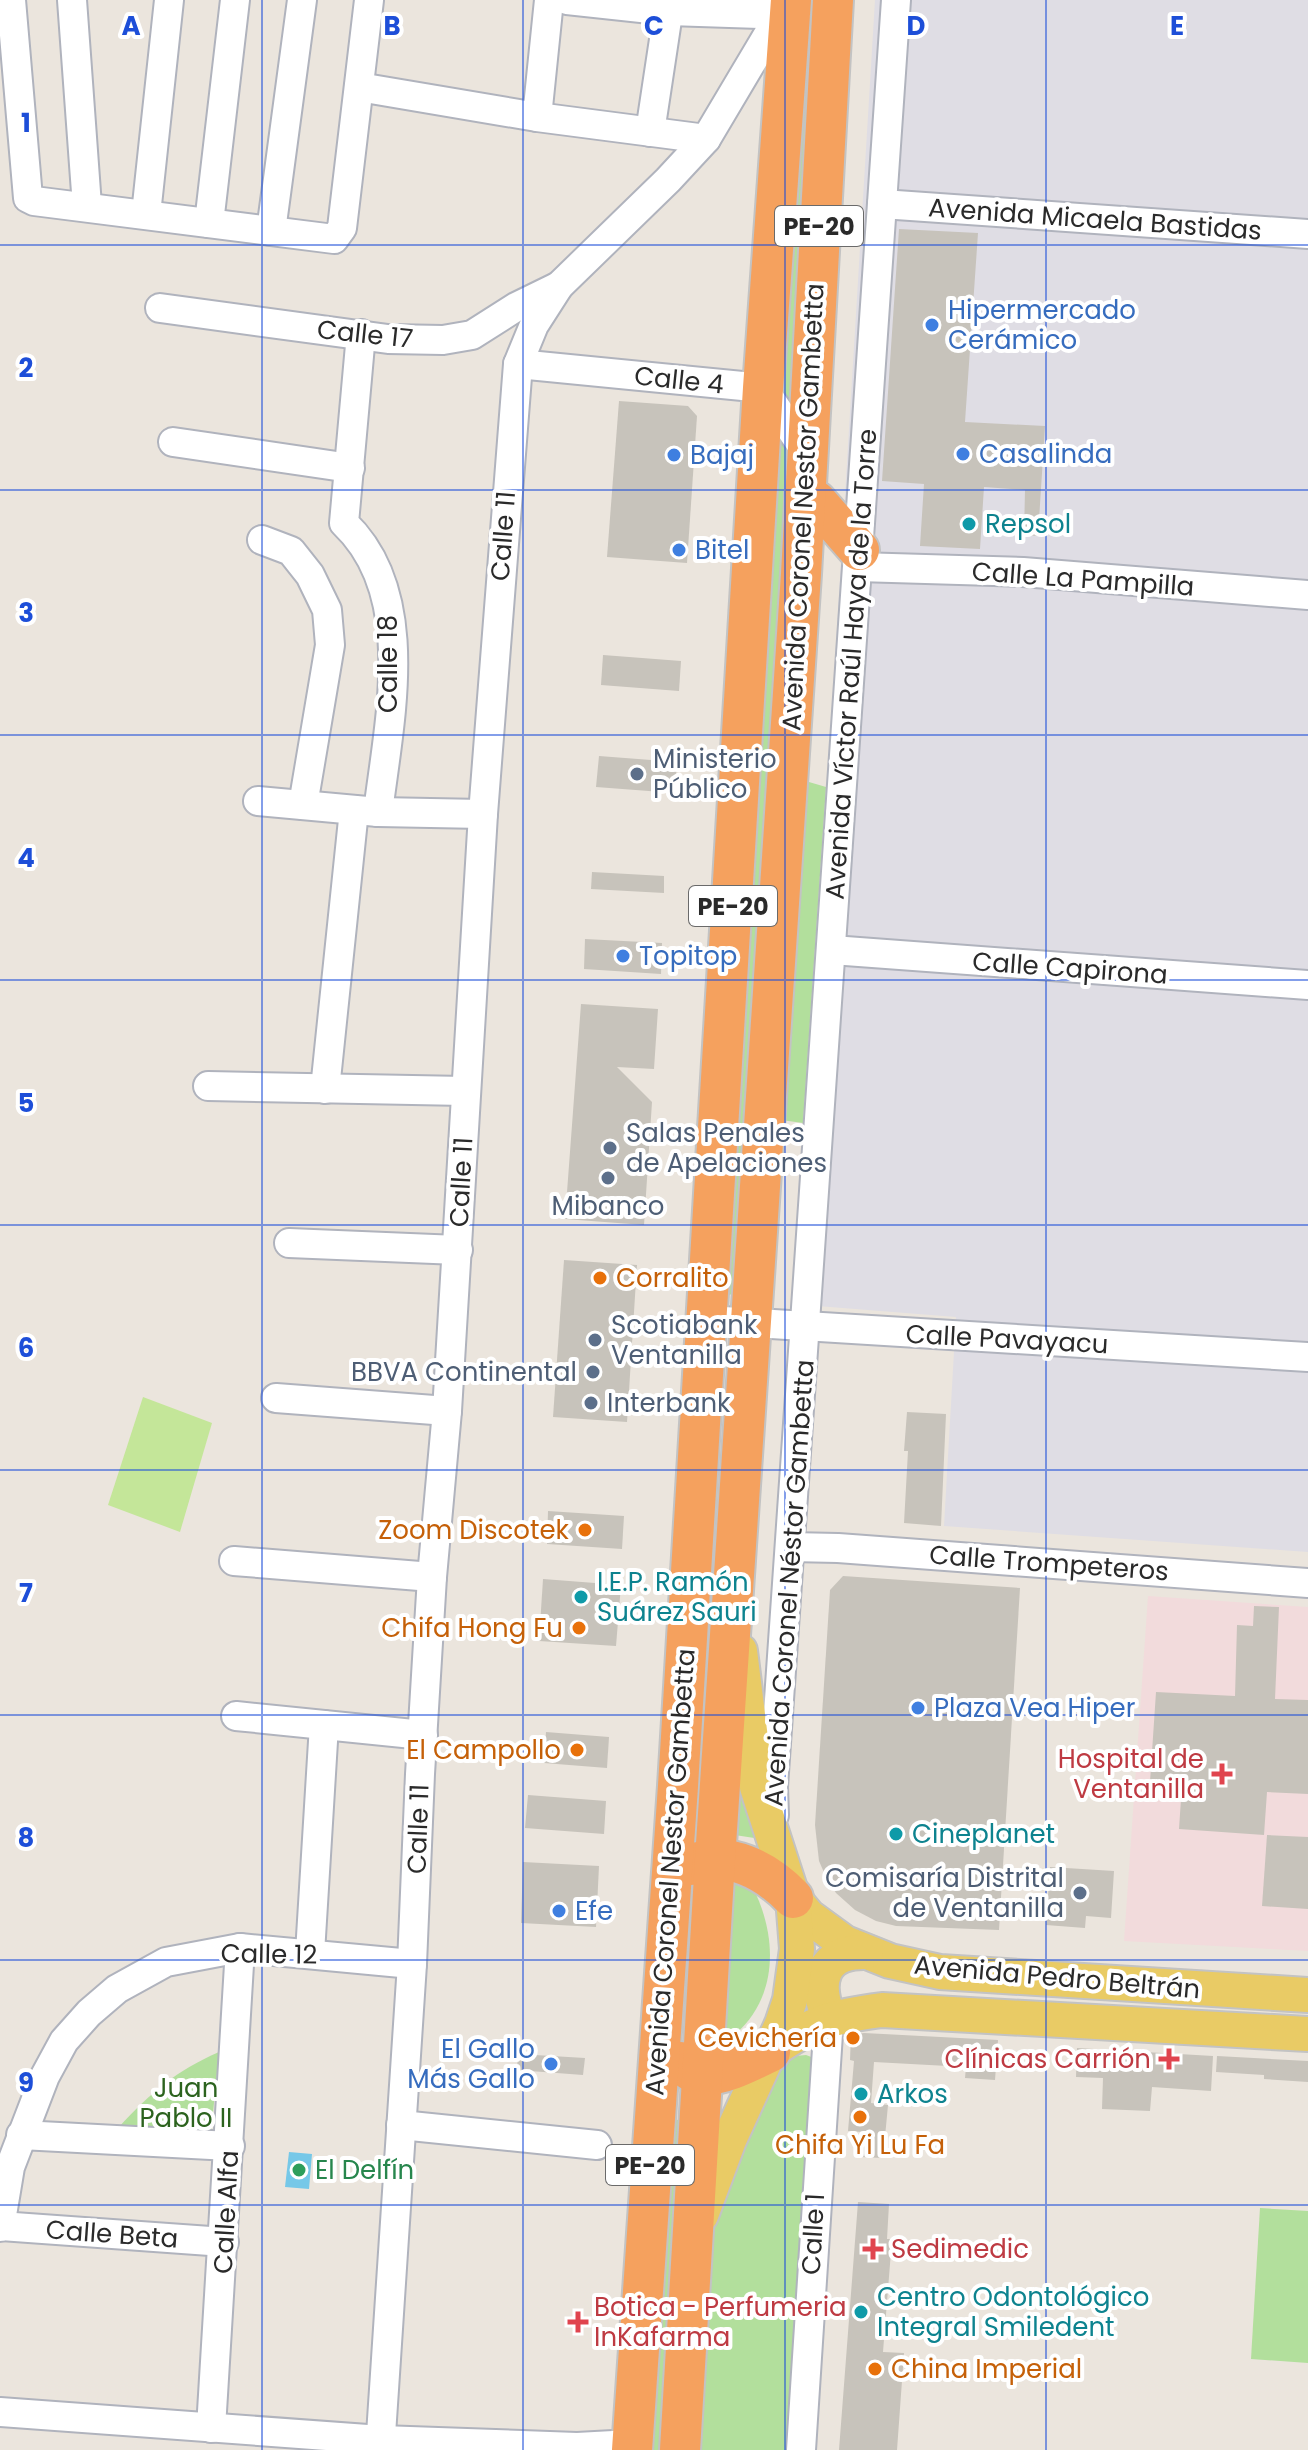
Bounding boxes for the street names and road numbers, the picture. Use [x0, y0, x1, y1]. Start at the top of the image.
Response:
street label: Avenida Micaela Bastidas [927, 189, 1263, 249]
road number: PE-20 [775, 206, 863, 246]
street label: Avenida Coronel Nestor Gambetta [773, 282, 833, 732]
street label: Calle 17 [315, 311, 415, 357]
street label: Calle 4 [632, 357, 726, 403]
street label: Avenida Víctor Raúl Haya de la Torre [817, 427, 885, 901]
street label: Calle 11 [482, 490, 524, 582]
street label: Calle La Pampilla [971, 553, 1195, 605]
street label: Calle 18 [370, 615, 406, 713]
road number: PE-20 [689, 886, 777, 926]
street label: Calle Capirona [971, 943, 1169, 993]
street label: Calle 11 [441, 1136, 481, 1228]
street label: Calle Pavayacu [905, 1316, 1109, 1362]
street label: Avenida Coronel Néstor Gambetta [755, 1358, 823, 1808]
street label: Calle Trompeteros [928, 1537, 1170, 1589]
street label: Avenida Coronel Nestor Gambetta [636, 1647, 704, 2097]
street label: Calle 11 [398, 1783, 438, 1875]
street label: Calle 12 [220, 1935, 318, 1973]
street label: Avenida Pedro Beltrán [912, 1947, 1202, 2007]
road number: PE-20 [606, 2145, 694, 2185]
street label: Calle Alfa [205, 2149, 247, 2275]
street label: Calle 1 [793, 2192, 833, 2276]
street label: Calle Beta [45, 2211, 179, 2257]

